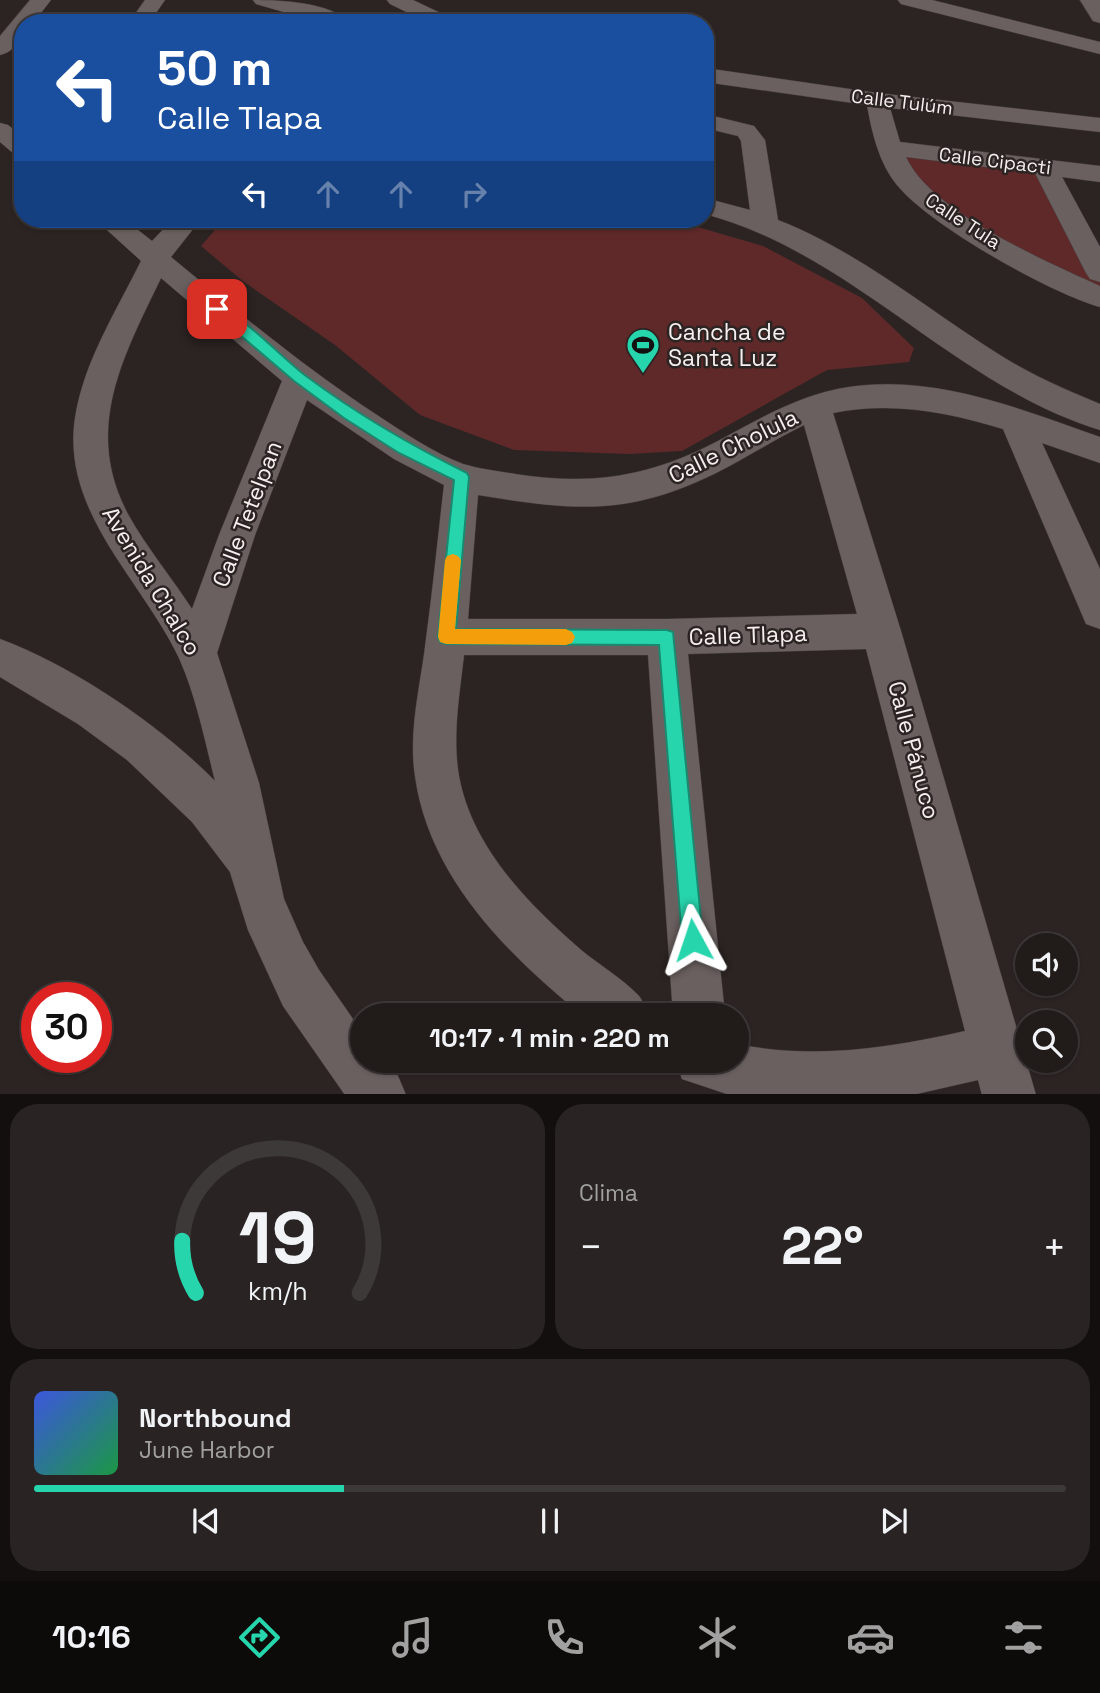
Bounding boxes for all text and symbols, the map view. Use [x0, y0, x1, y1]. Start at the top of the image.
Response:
text: 50 m [157, 37, 272, 99]
icon: left [42, 42, 133, 133]
street label: Calle Tulúm [850, 83, 954, 121]
text: Calle Tlapa [157, 98, 322, 138]
street label: Calle Cipacti [938, 142, 1052, 180]
icon: left [236, 175, 274, 213]
icon: ahead [309, 175, 347, 213]
icon: ahead [382, 175, 420, 213]
icon: right [455, 175, 493, 213]
street label: Calle Tula [921, 187, 1006, 255]
pin [187, 279, 247, 339]
icon: arrive [198, 290, 236, 328]
place label: Cancha de Santa Luz [668, 317, 786, 373]
sports icon: Cancha de Santa Luz [624, 326, 662, 375]
street label: Calle Cholula [663, 402, 803, 490]
street label: Calle Tetelpan [205, 437, 289, 591]
street label: Avenida Chalco [96, 501, 208, 661]
street label: Calle Tlapa [688, 618, 808, 652]
street label: Calle Pánuco [881, 678, 947, 822]
position arrow [656, 903, 730, 977]
map controls [1015, 933, 1078, 1073]
button: sound [1015, 933, 1078, 996]
speed limit sign: 30 [21, 982, 112, 1073]
button: search [1015, 1010, 1078, 1073]
text: 10:17 · 1 min · 220 m [429, 1021, 670, 1055]
text: Clima [579, 1178, 638, 1208]
text: 19 [239, 1191, 316, 1284]
text: 22° [781, 1213, 864, 1279]
text: − [579, 1223, 603, 1271]
text: + [1042, 1223, 1066, 1271]
text: km/h [248, 1274, 307, 1306]
text: Northbound [139, 1401, 292, 1435]
text: June Harbor [139, 1435, 274, 1465]
icon: previous [187, 1502, 225, 1540]
icon: pause [531, 1502, 569, 1540]
icon: next [875, 1502, 913, 1540]
icon: directions [235, 1613, 284, 1662]
icon: music [388, 1613, 437, 1662]
icon: phone [540, 1613, 589, 1662]
icon: climate [693, 1613, 742, 1662]
icon: car [846, 1613, 895, 1662]
icon: filters [999, 1613, 1048, 1662]
text: 10:16 [52, 1617, 131, 1657]

